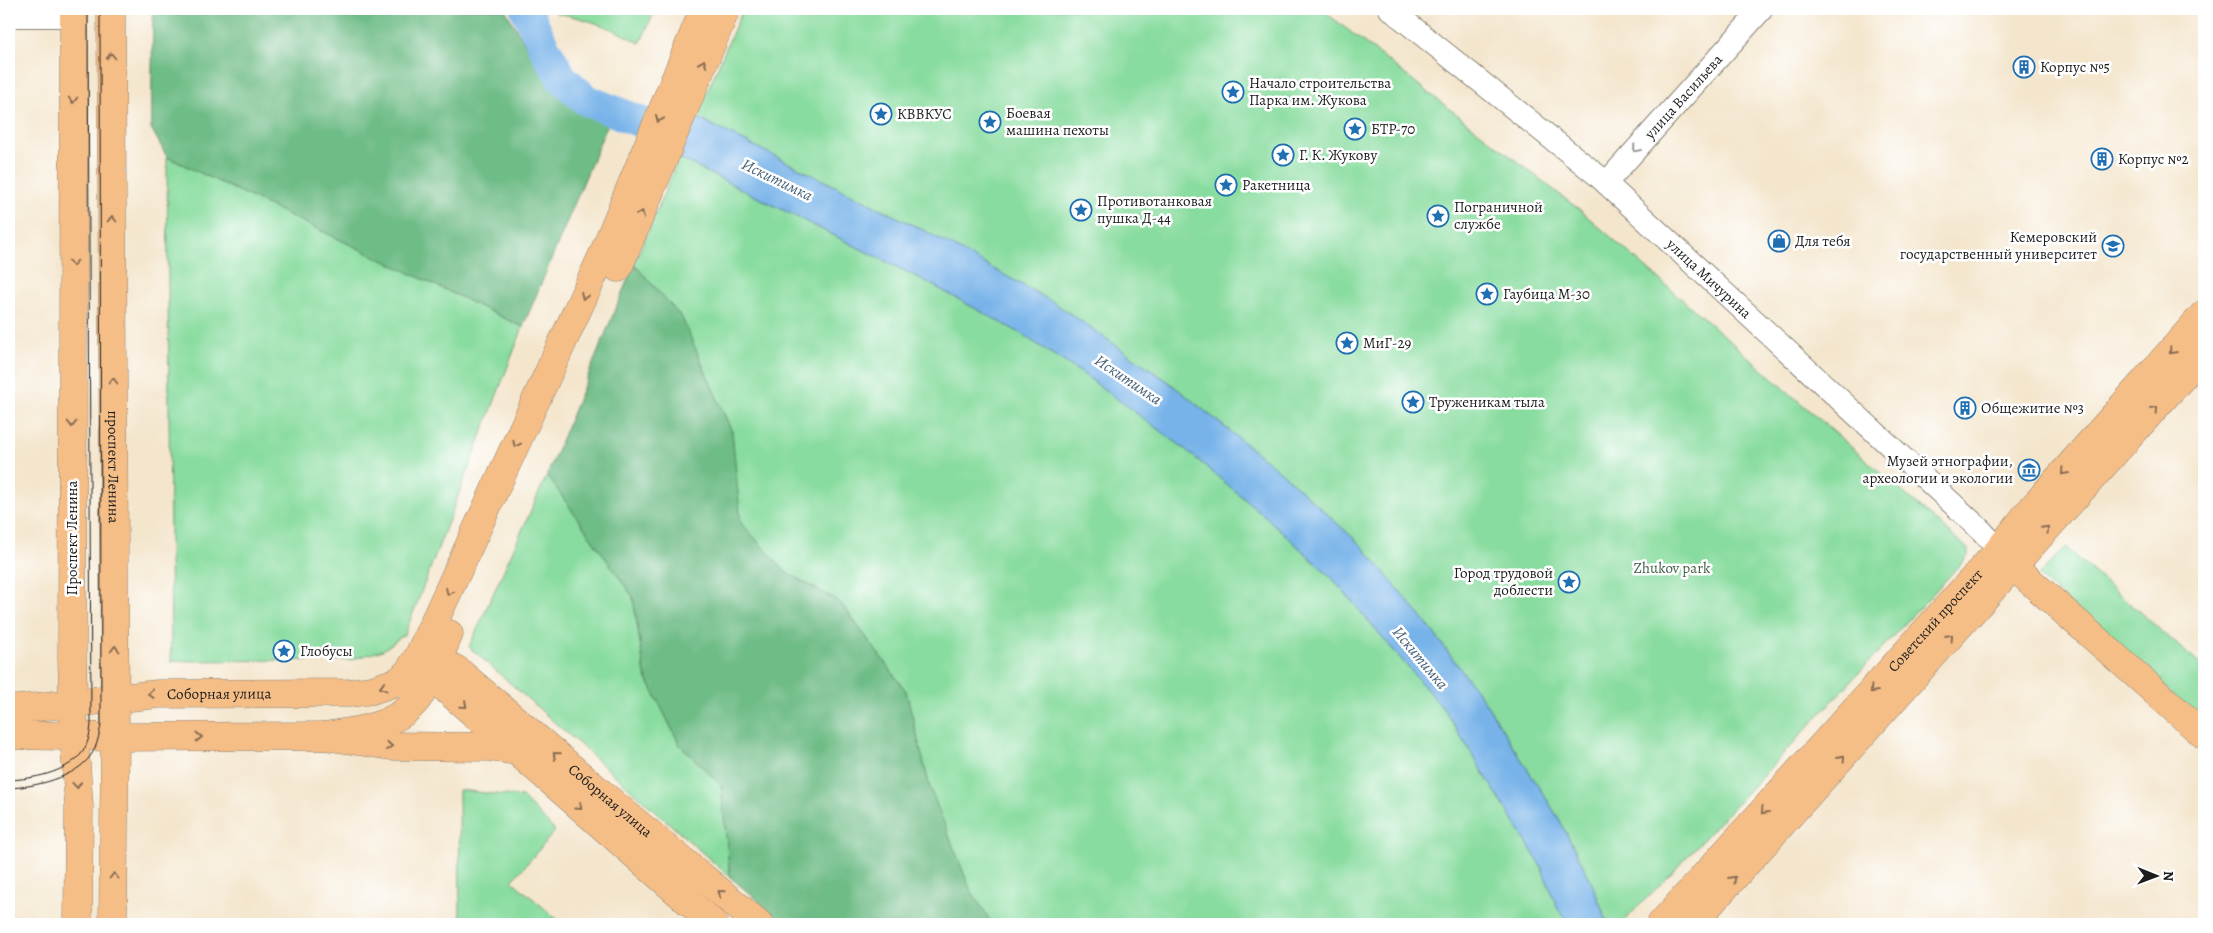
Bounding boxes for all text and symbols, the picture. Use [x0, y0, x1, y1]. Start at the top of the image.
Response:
street label: улица Васильева [1639, 50, 1727, 144]
one-way arrow [106, 52, 116, 60]
building icon: Корпус №5 [2012, 55, 2036, 79]
place label: Корпус №5 [2040, 57, 2110, 77]
one-way arrow [697, 60, 707, 68]
place label: Начало строительства Парка им. Жукова [1249, 73, 1391, 110]
place icon: Начало строительства Парка им. Жукова [1221, 80, 1245, 104]
one-way arrow [68, 96, 78, 104]
place icon: КВВКУС [869, 102, 893, 126]
place label: Боевая машина пехоты [1006, 103, 1109, 140]
place label: КВВКУС [897, 104, 952, 124]
place icon: Боевая машина пехоты [978, 110, 1002, 134]
one-way arrow [655, 114, 665, 123]
place icon: БТР-70 [1343, 117, 1367, 141]
place label: БТР-70 [1371, 119, 1415, 139]
place icon: Г. К. Жукову [1271, 143, 1295, 167]
one-way arrow [1633, 144, 1642, 153]
place label: Г. К. Жукову [1299, 145, 1377, 165]
building icon: Корпус №2 [2090, 147, 2114, 171]
place label: Корпус №2 [2118, 149, 2189, 169]
water label: Искитимка [738, 153, 816, 207]
place icon: Ракетница [1214, 173, 1238, 197]
place label: Ракетница [1242, 175, 1311, 195]
place label: Противотанковая пушка Д-44 [1097, 191, 1212, 228]
place label: Пограничной службе [1454, 197, 1543, 234]
place icon: Противотанковая пушка Д-44 [1069, 198, 1093, 222]
place icon: Пограничной службе [1426, 204, 1450, 228]
one-way arrow [635, 210, 645, 219]
one-way arrow [107, 215, 117, 222]
place label: Кемеровский государственный университет [1900, 227, 2097, 264]
shop icon: Для тебя [1767, 229, 1791, 253]
place label: Для тебя [1795, 231, 1851, 251]
street label: улица Мичурина [1662, 234, 1756, 323]
school or university icon: Кемеровский государственный университет [2101, 234, 2125, 258]
one-way arrow [67, 259, 78, 267]
place icon: Гаубица М-30 [1475, 282, 1499, 306]
place label: Гаубица М-30 [1503, 284, 1590, 304]
one-way arrow [580, 291, 591, 300]
place icon: МиГ-29 [1335, 331, 1359, 355]
place label: МиГ-29 [1363, 333, 1412, 353]
one-way arrow [2169, 345, 2178, 354]
water label: Искитимка [1090, 350, 1166, 410]
one-way arrow [108, 377, 118, 385]
place icon: Труженикам тыла [1401, 390, 1425, 414]
place label: Труженикам тыла [1429, 392, 1545, 412]
building icon: Общежитие №3 [1953, 396, 1977, 420]
place label: Общежитие №3 [1981, 398, 2084, 418]
one-way arrow [2149, 405, 2158, 414]
street label: проспект Ленина [103, 411, 124, 524]
one-way arrow [67, 420, 77, 428]
one-way arrow [512, 439, 523, 448]
place label: Музей этнографии, археологии и экологии [1863, 451, 2013, 488]
museum icon: Музей этнографии, археологии и экологии [2017, 458, 2041, 482]
one-way arrow [2061, 467, 2070, 476]
street label: Проспект Ленина [62, 480, 82, 595]
one-way arrow [2040, 526, 2049, 535]
park label: Zhukov park [1634, 558, 1711, 578]
place label: Город трудовой доблести [1454, 563, 1553, 600]
street label: Советский проспект [1883, 564, 1987, 676]
place icon: Город трудовой доблести [1557, 570, 1581, 594]
one-way arrow [444, 587, 455, 596]
water label: Искитимка [1387, 622, 1453, 694]
one-way arrow [1944, 633, 1953, 642]
place icon: Глобусы [272, 639, 296, 663]
place label: Глобусы [300, 641, 352, 661]
one-way arrow [110, 645, 120, 652]
one-way arrow [379, 682, 387, 692]
street label: Соборная улица [167, 683, 271, 704]
one-way arrow [1869, 684, 1878, 693]
one-way arrow [146, 689, 154, 700]
one-way arrow [458, 699, 467, 708]
one-way arrow [195, 732, 203, 742]
one-way arrow [386, 740, 394, 751]
one-way arrow [553, 752, 562, 761]
one-way arrow [1836, 754, 1845, 763]
street label: Соборная улица [564, 759, 657, 842]
one-way arrow [71, 781, 82, 789]
one-way arrow [574, 802, 583, 811]
one-way arrow [1761, 806, 1770, 815]
north arrow [2130, 850, 2180, 900]
one-way arrow [108, 871, 119, 879]
text: N [2159, 871, 2178, 881]
one-way arrow [1728, 875, 1737, 884]
one-way arrow [718, 890, 727, 899]

